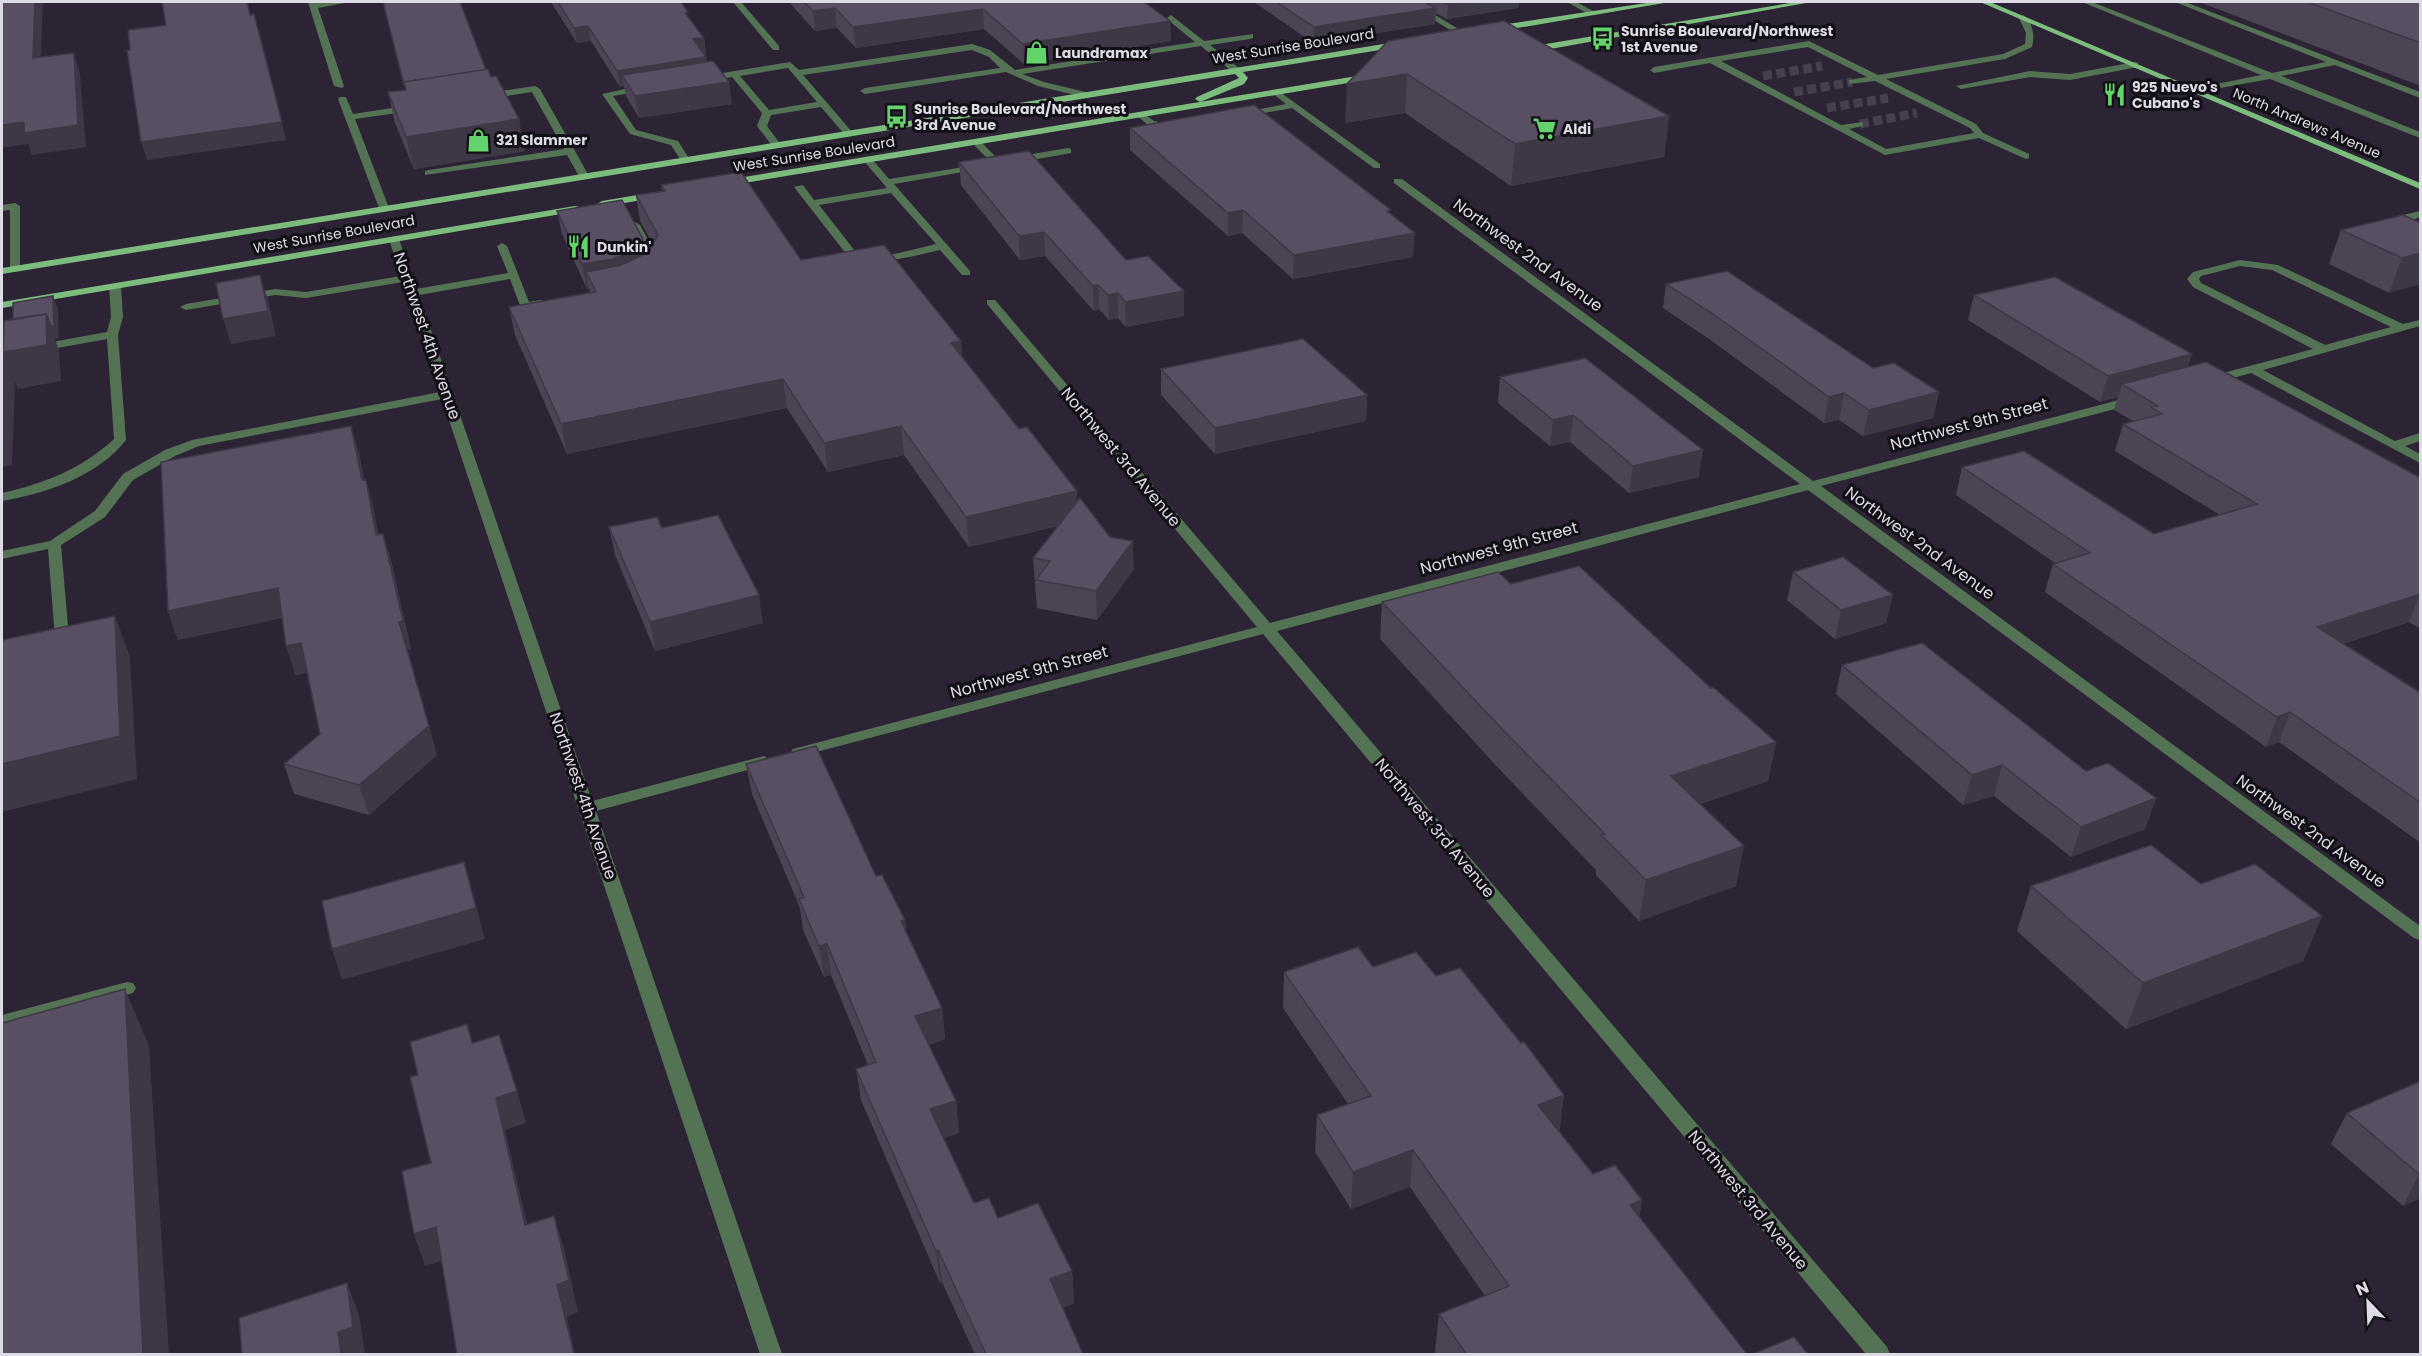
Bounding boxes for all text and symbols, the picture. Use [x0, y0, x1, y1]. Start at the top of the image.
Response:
place label: Sunrise Boulevard/Northwest 1st Avenue [1621, 21, 1834, 57]
street label: West Sunrise Boulevard [1211, 23, 1375, 69]
bus stop icon: Sunrise Boulevard/Northwest 1st Avenue [1590, 26, 1616, 52]
shop icon: Laundramax [1024, 40, 1050, 66]
place label: Laundramax [1055, 43, 1148, 63]
place label: 925 Nuevo's Cubano's [2132, 77, 2218, 113]
restaurant icon: 925 Nuevo's Cubano's [2101, 82, 2127, 108]
street label: North Andrews Avenue [2230, 83, 2384, 163]
place label: Sunrise Boulevard/Northwest 3rd Avenue [914, 99, 1127, 135]
bus stop icon: Sunrise Boulevard/Northwest 3rd Avenue [883, 104, 909, 130]
supermarket icon: Aldi [1532, 116, 1558, 142]
place label: Aldi [1563, 119, 1591, 139]
shop icon: 321 Slammer [465, 127, 491, 153]
place label: 321 Slammer [496, 130, 587, 150]
street label: West Sunrise Boulevard [732, 131, 896, 177]
street label: Northwest 2nd Avenue [1449, 193, 1607, 317]
street label: West Sunrise Boulevard [252, 210, 416, 258]
restaurant icon: Dunkin' [566, 234, 592, 260]
place label: Dunkin' [597, 237, 651, 257]
street label: Northwest 4th Avenue [388, 249, 466, 423]
street label: Northwest 3rd Avenue [1056, 382, 1186, 532]
street label: Northwest 9th Street [1888, 392, 2051, 456]
street label: Northwest 2nd Avenue [1841, 481, 1999, 605]
street label: Northwest 9th Street [1418, 516, 1581, 580]
street label: Northwest 9th Street [948, 640, 1111, 704]
street label: Northwest 4th Avenue [544, 709, 622, 883]
street label: Northwest 3rd Avenue [1370, 753, 1500, 903]
street label: Northwest 2nd Avenue [2232, 769, 2390, 893]
street label: Northwest 3rd Avenue [1683, 1125, 1813, 1275]
north arrow [2338, 1272, 2398, 1332]
text: N [2352, 1276, 2372, 1302]

